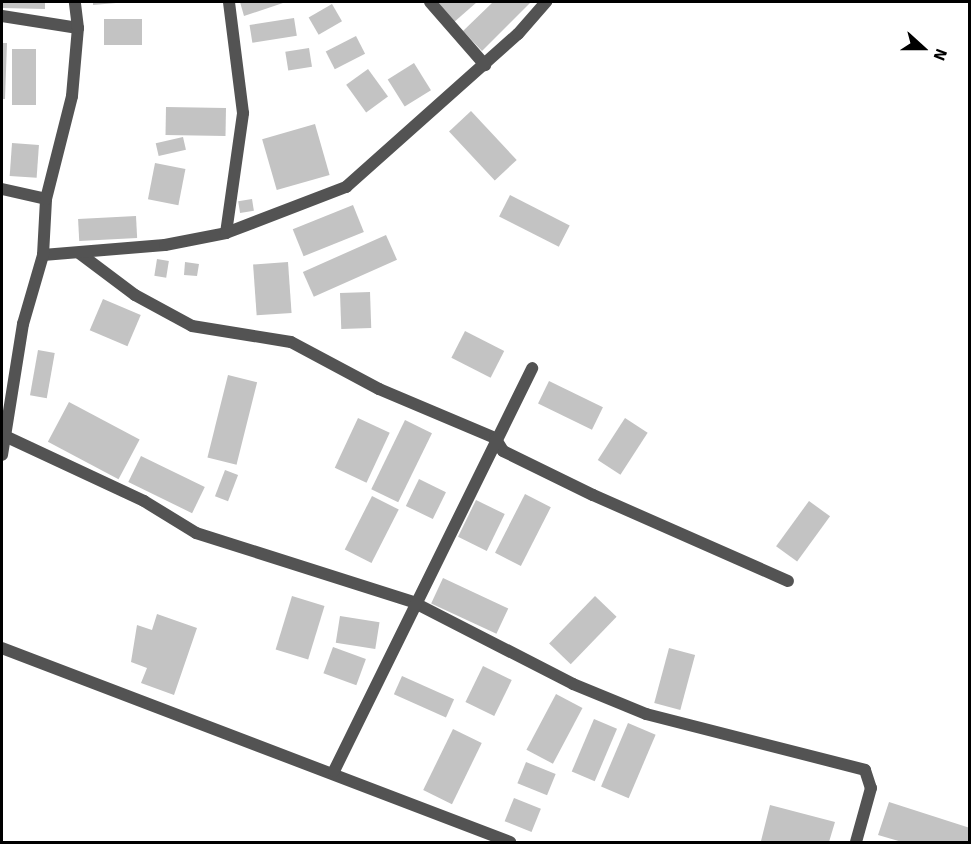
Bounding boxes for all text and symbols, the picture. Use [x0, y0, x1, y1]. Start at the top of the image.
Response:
north arrow [893, 18, 953, 78]
text: N [928, 46, 951, 63]

